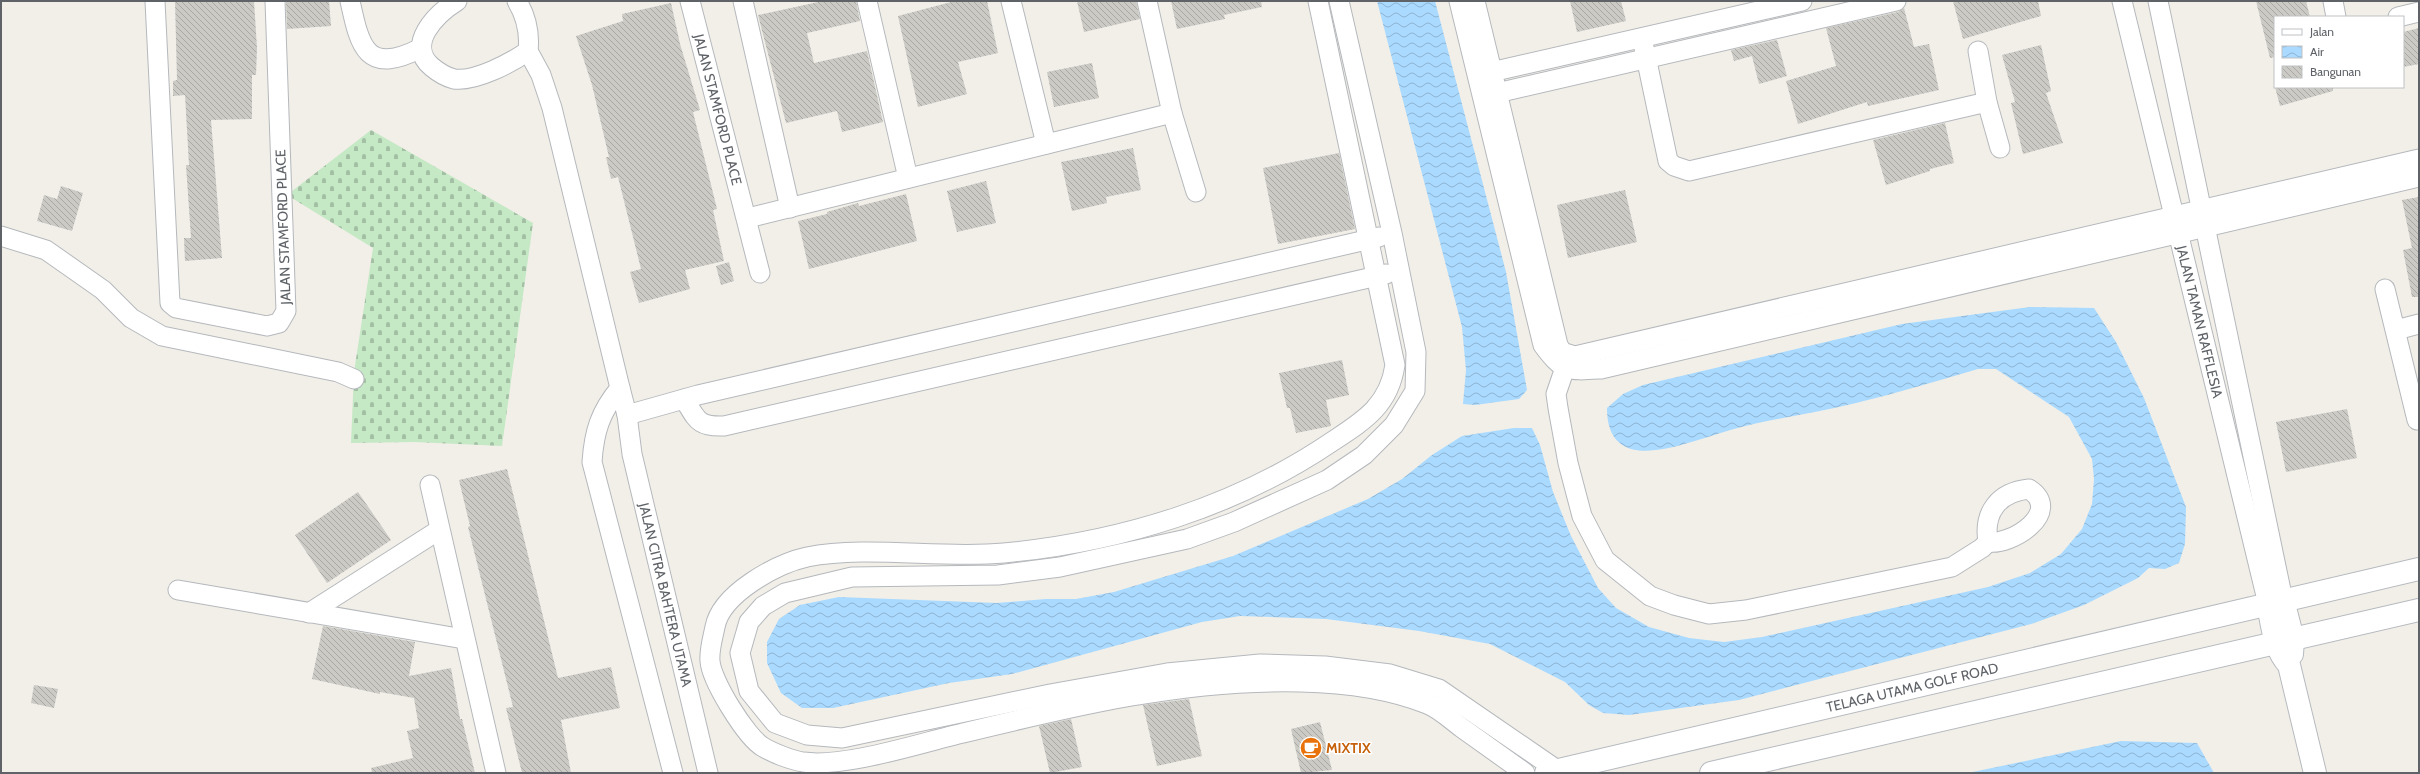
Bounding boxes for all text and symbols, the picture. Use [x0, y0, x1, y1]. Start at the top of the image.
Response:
legend [2274, 16, 2404, 88]
text: Jalan [2309, 24, 2334, 39]
street label: JALAN STAMFORD PLACE [690, 31, 746, 187]
text: Air [2310, 44, 2324, 59]
text: Bangunan [2310, 64, 2361, 79]
street label: JALAN STAMFORD PLACE [271, 149, 295, 306]
street label: JALAN TAMAN RAFFLESIA [2172, 243, 2227, 400]
street label: JALAN CITRA BAHTERA UTAMA [635, 500, 696, 689]
street label: TELAGA UTAMA GOLF ROAD [1824, 659, 2000, 716]
cafe icon: MIXTIX [1298, 735, 1324, 761]
place label: MIXTIX [1326, 739, 1371, 757]

